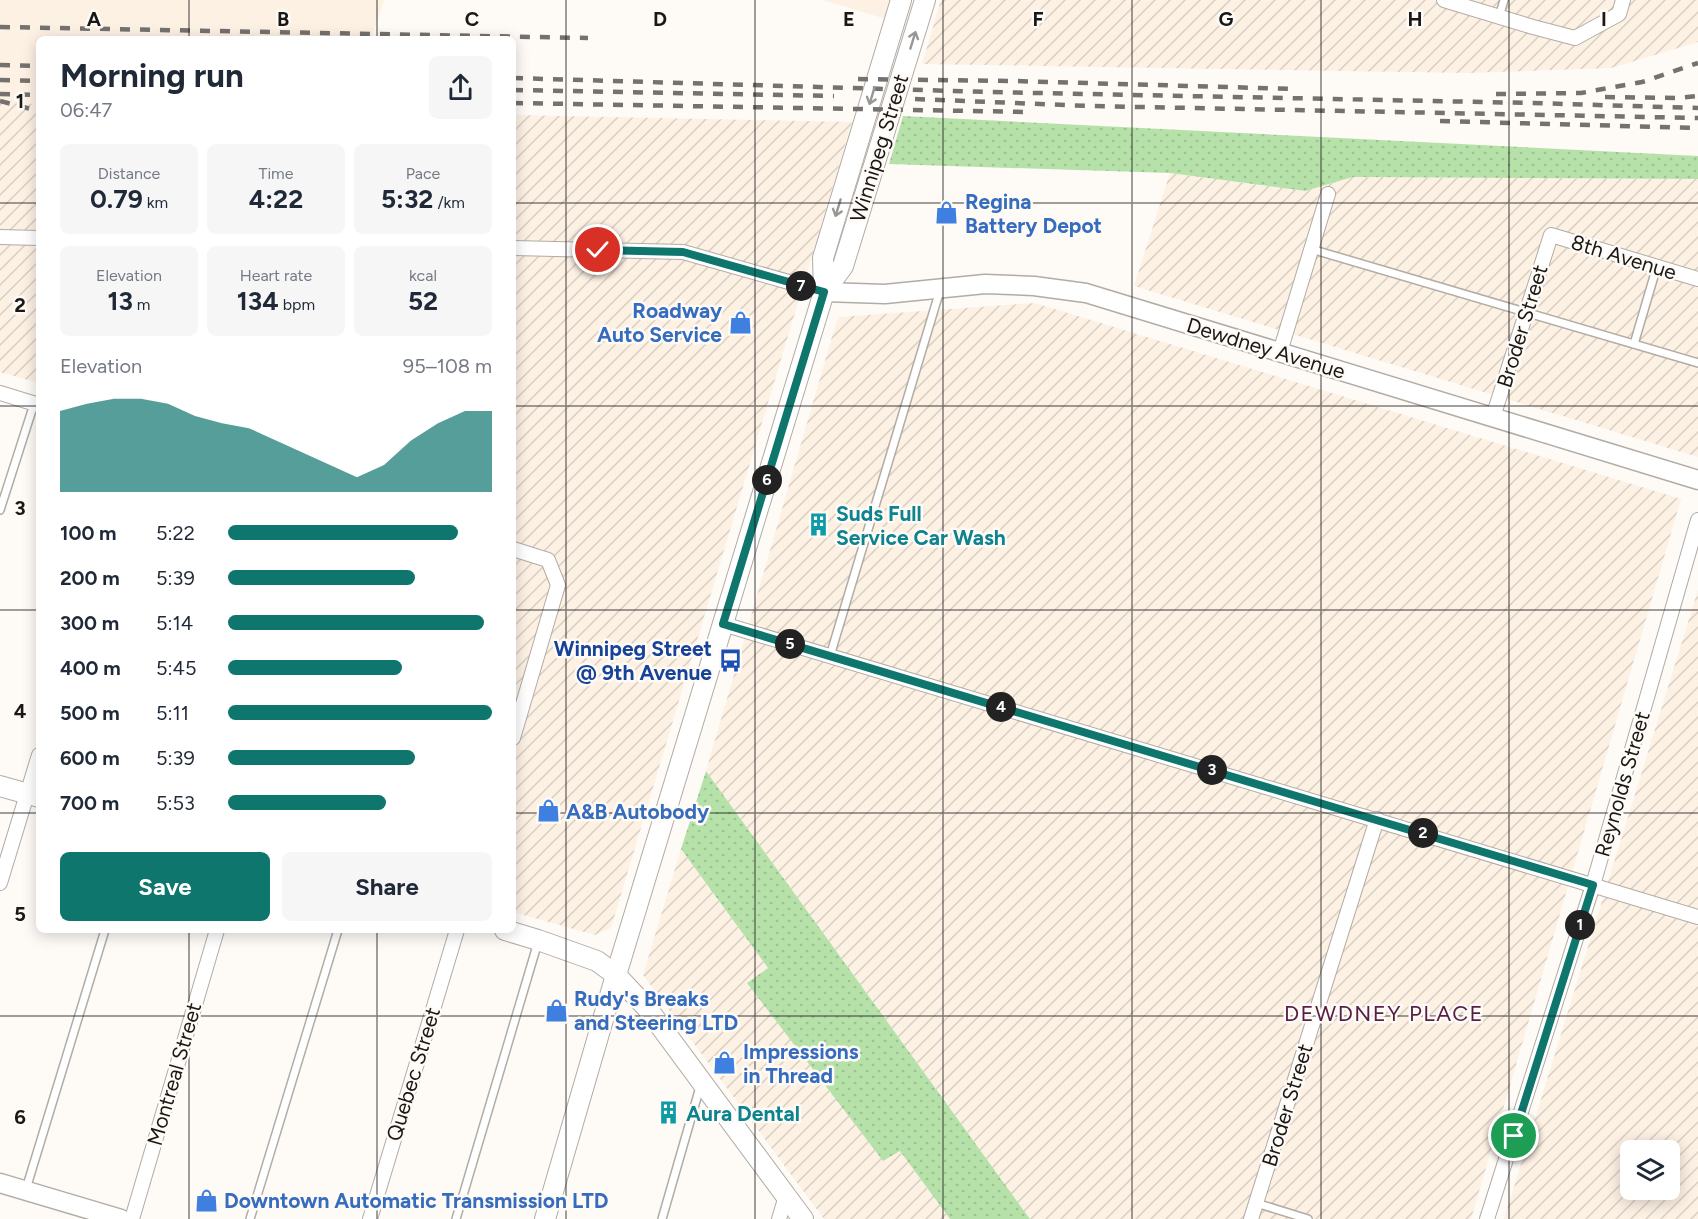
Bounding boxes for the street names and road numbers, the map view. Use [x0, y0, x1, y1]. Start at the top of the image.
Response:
street label: Winnipeg Street [845, 71, 913, 225]
street label: 8th Avenue [1568, 229, 1680, 285]
street label: Broder Street [1491, 262, 1553, 390]
street label: Dewdney Avenue [1184, 312, 1348, 384]
street label: Reynolds Street [1589, 708, 1655, 860]
street label: Montreal Street [142, 1000, 206, 1148]
street label: Quebec Street [381, 1004, 445, 1144]
street label: Broder Street [1256, 1041, 1318, 1169]

